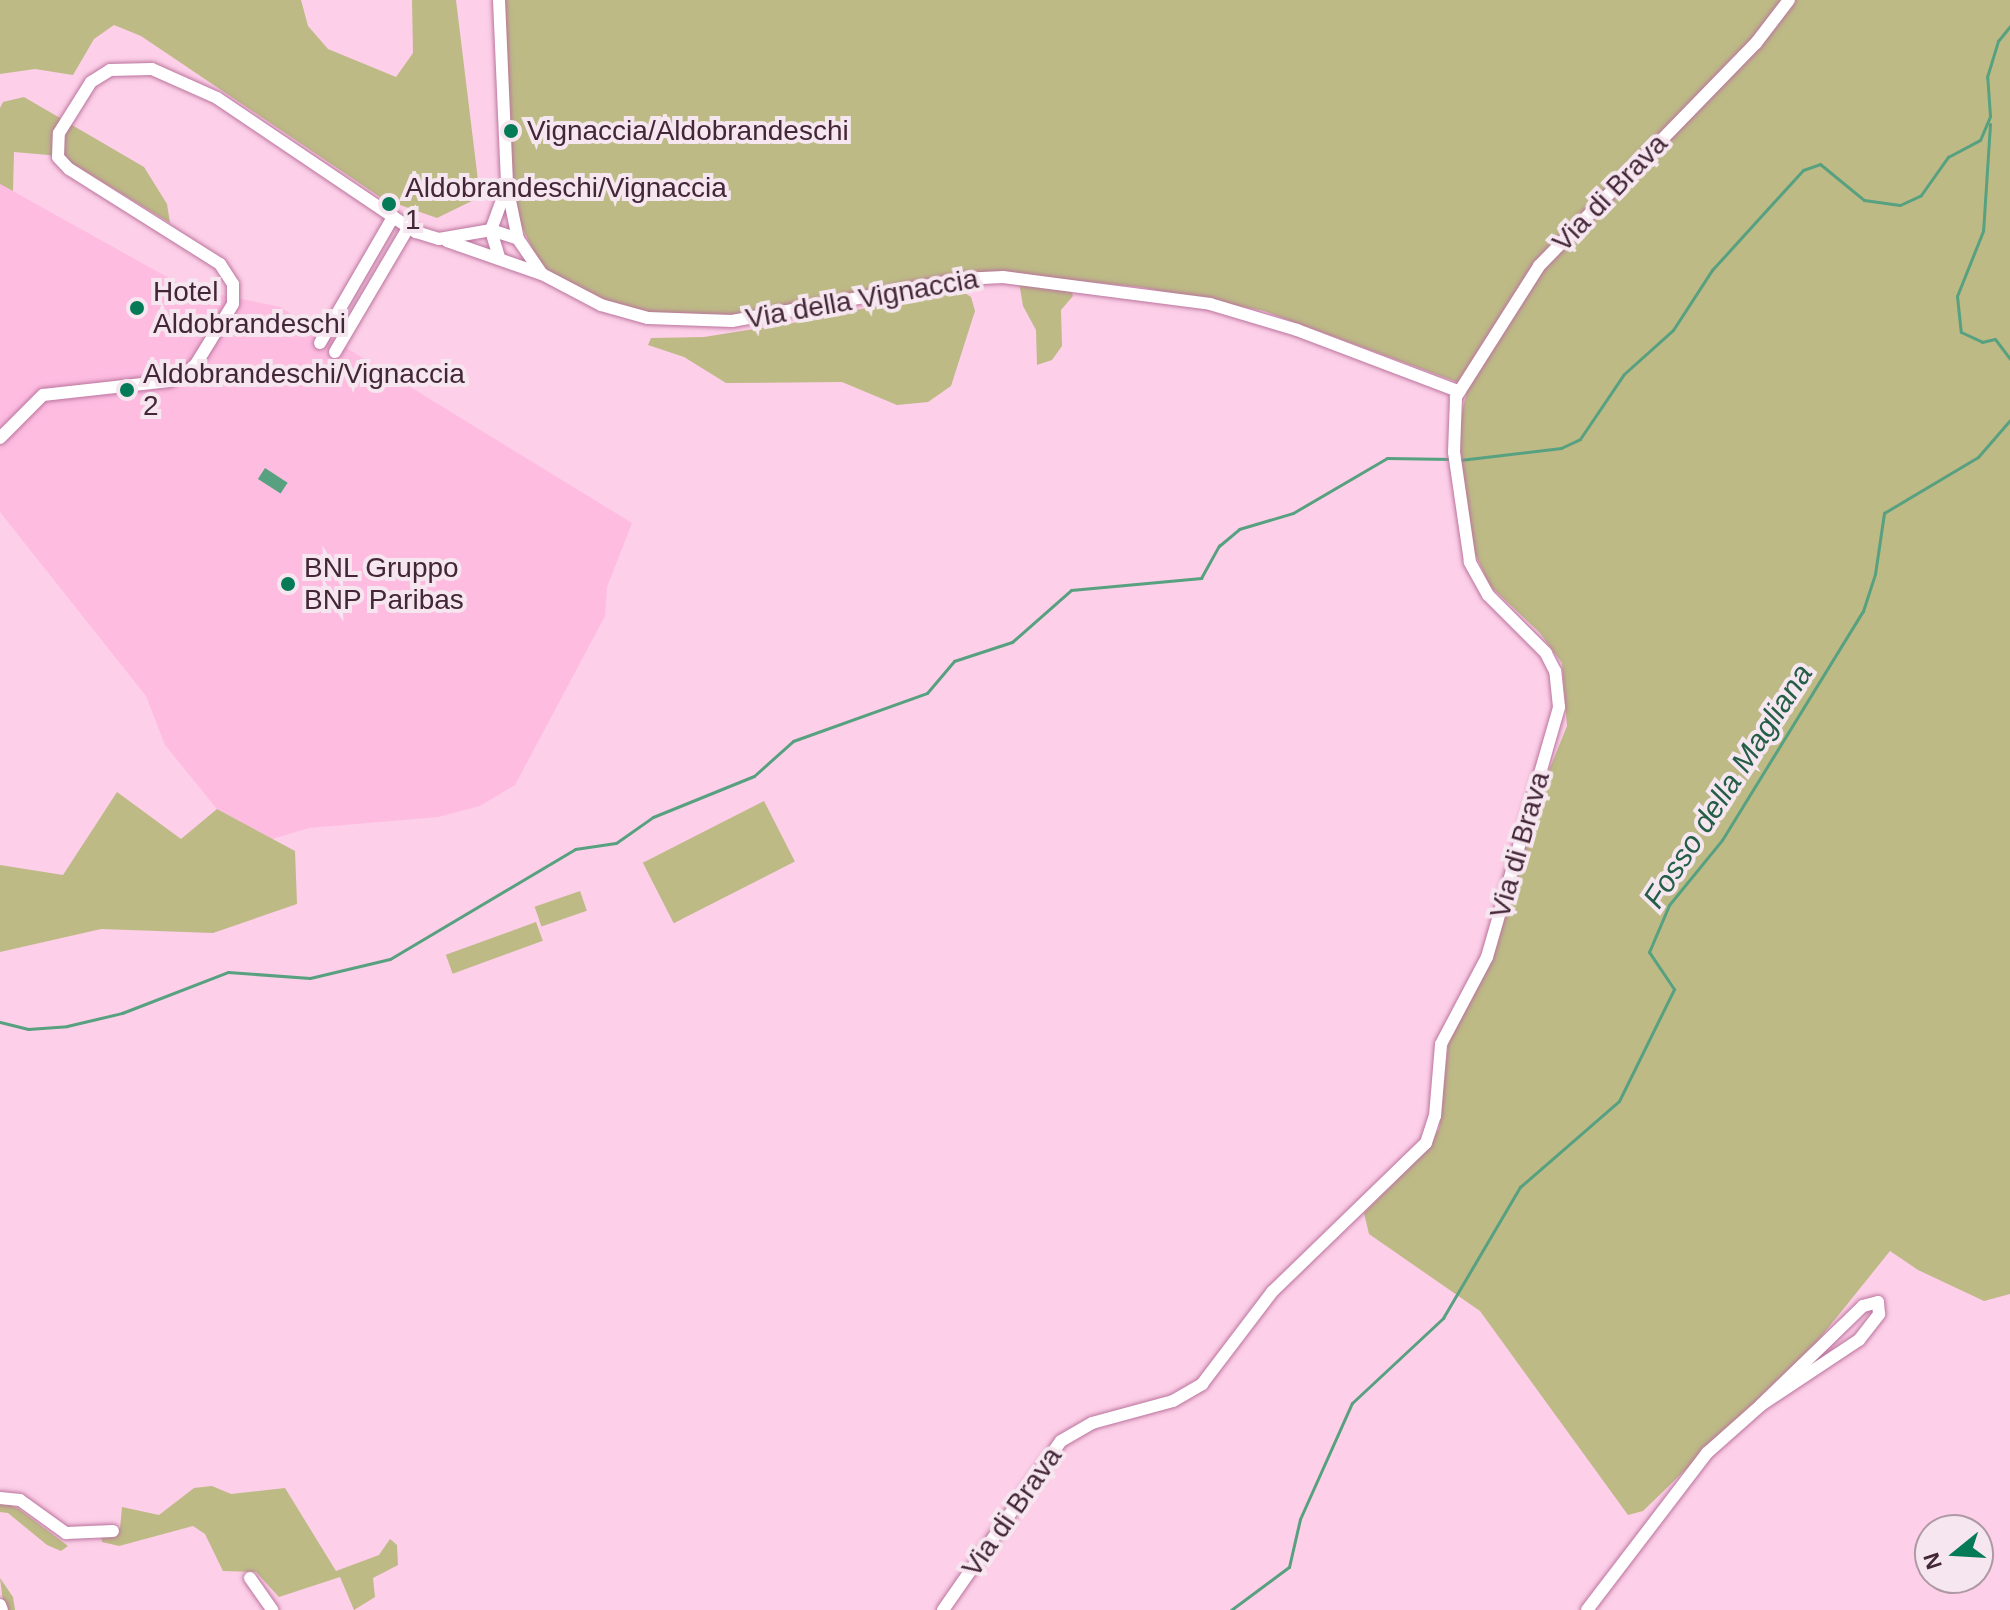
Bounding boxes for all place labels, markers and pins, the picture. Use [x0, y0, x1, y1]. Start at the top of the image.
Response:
place label: Vignaccia/Aldobrandeschi [527, 114, 849, 148]
marker: Vignaccia/Aldobrandeschi [502, 122, 520, 140]
place label: Aldobrandeschi/Vignaccia 1 [405, 171, 727, 237]
marker: Aldobrandeschi/Vignaccia 1 [380, 195, 398, 213]
place label: Hotel Aldobrandeschi [153, 275, 346, 341]
marker: Hotel Aldobrandeschi [128, 299, 146, 317]
place label: Aldobrandeschi/Vignaccia 2 [143, 357, 465, 423]
marker: Aldobrandeschi/Vignaccia 2 [118, 381, 136, 399]
place label: BNL Gruppo BNP Paribas [304, 551, 464, 617]
marker: BNL Gruppo BNP Paribas [279, 575, 297, 593]

